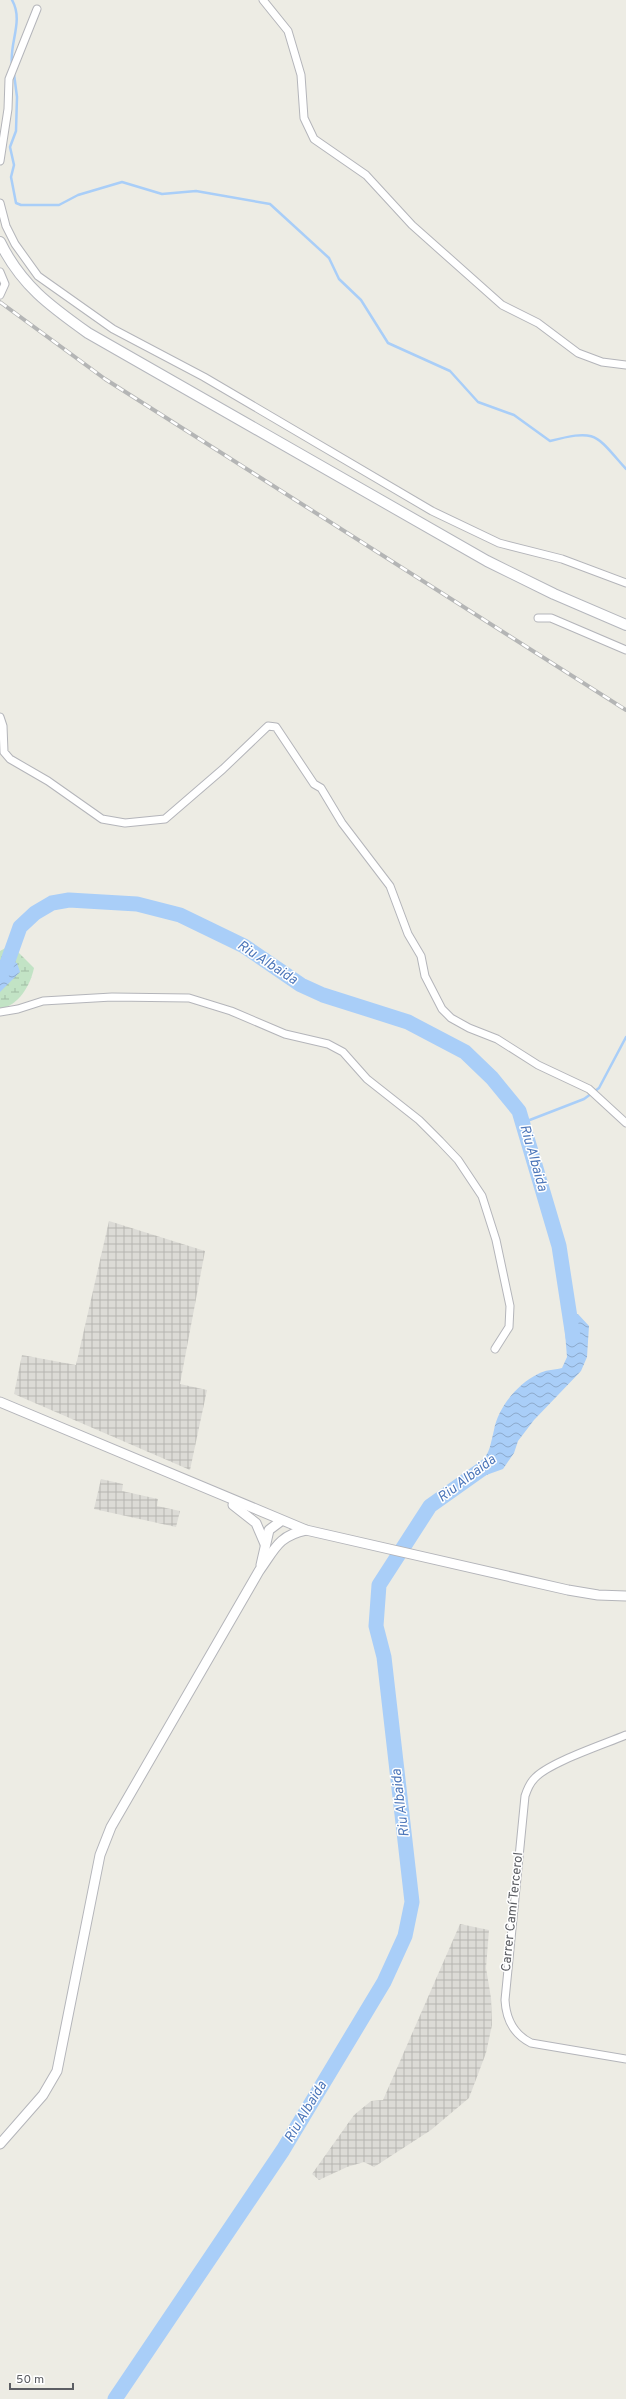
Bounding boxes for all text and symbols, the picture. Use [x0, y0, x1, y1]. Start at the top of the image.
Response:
water label: Riu Albaida [234, 937, 301, 989]
water label: Riu Albaida [515, 1123, 551, 1194]
water label: Riu Albaida [435, 1451, 500, 1506]
water label: Riu Albaida [388, 1767, 414, 1838]
street label: Carrer Camí Tercerol [499, 1851, 527, 1973]
water label: Riu Albaida [281, 2078, 331, 2146]
scale bar [10, 2365, 73, 2391]
text: 50 m [16, 2372, 44, 2388]

